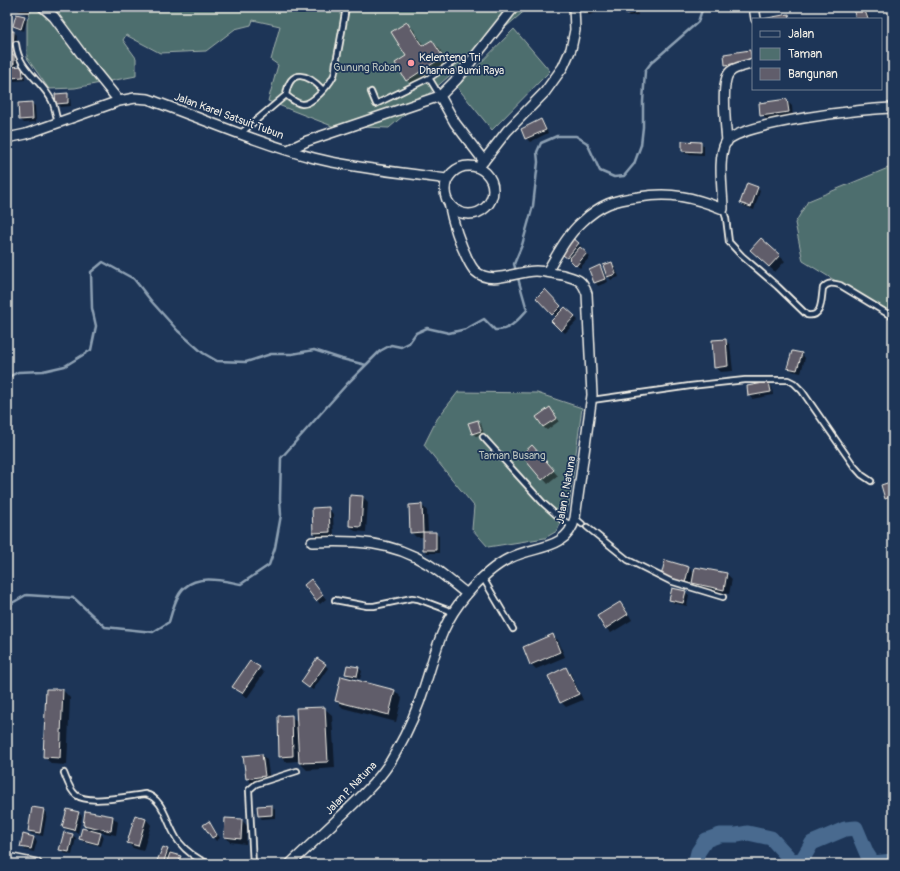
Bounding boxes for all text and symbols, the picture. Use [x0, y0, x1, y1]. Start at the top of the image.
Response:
legend [752, 18, 882, 90]
text: Jalan [788, 27, 814, 42]
text: Taman [788, 47, 822, 62]
place label: Kelenteng Tri Dharma Bumi Raya [419, 51, 504, 77]
marker: Kelenteng Tri Dharma Bumi Raya [406, 58, 416, 68]
park label: Gunung Roban [333, 61, 401, 74]
text: Bangunan [788, 67, 838, 82]
street label: Jalan Karel Satsuit Tubun [173, 90, 285, 142]
park label: Taman Busang [479, 449, 546, 462]
street label: Jalan P. Natuna [554, 455, 578, 525]
street label: Jalan P. Natuna [322, 759, 380, 817]

